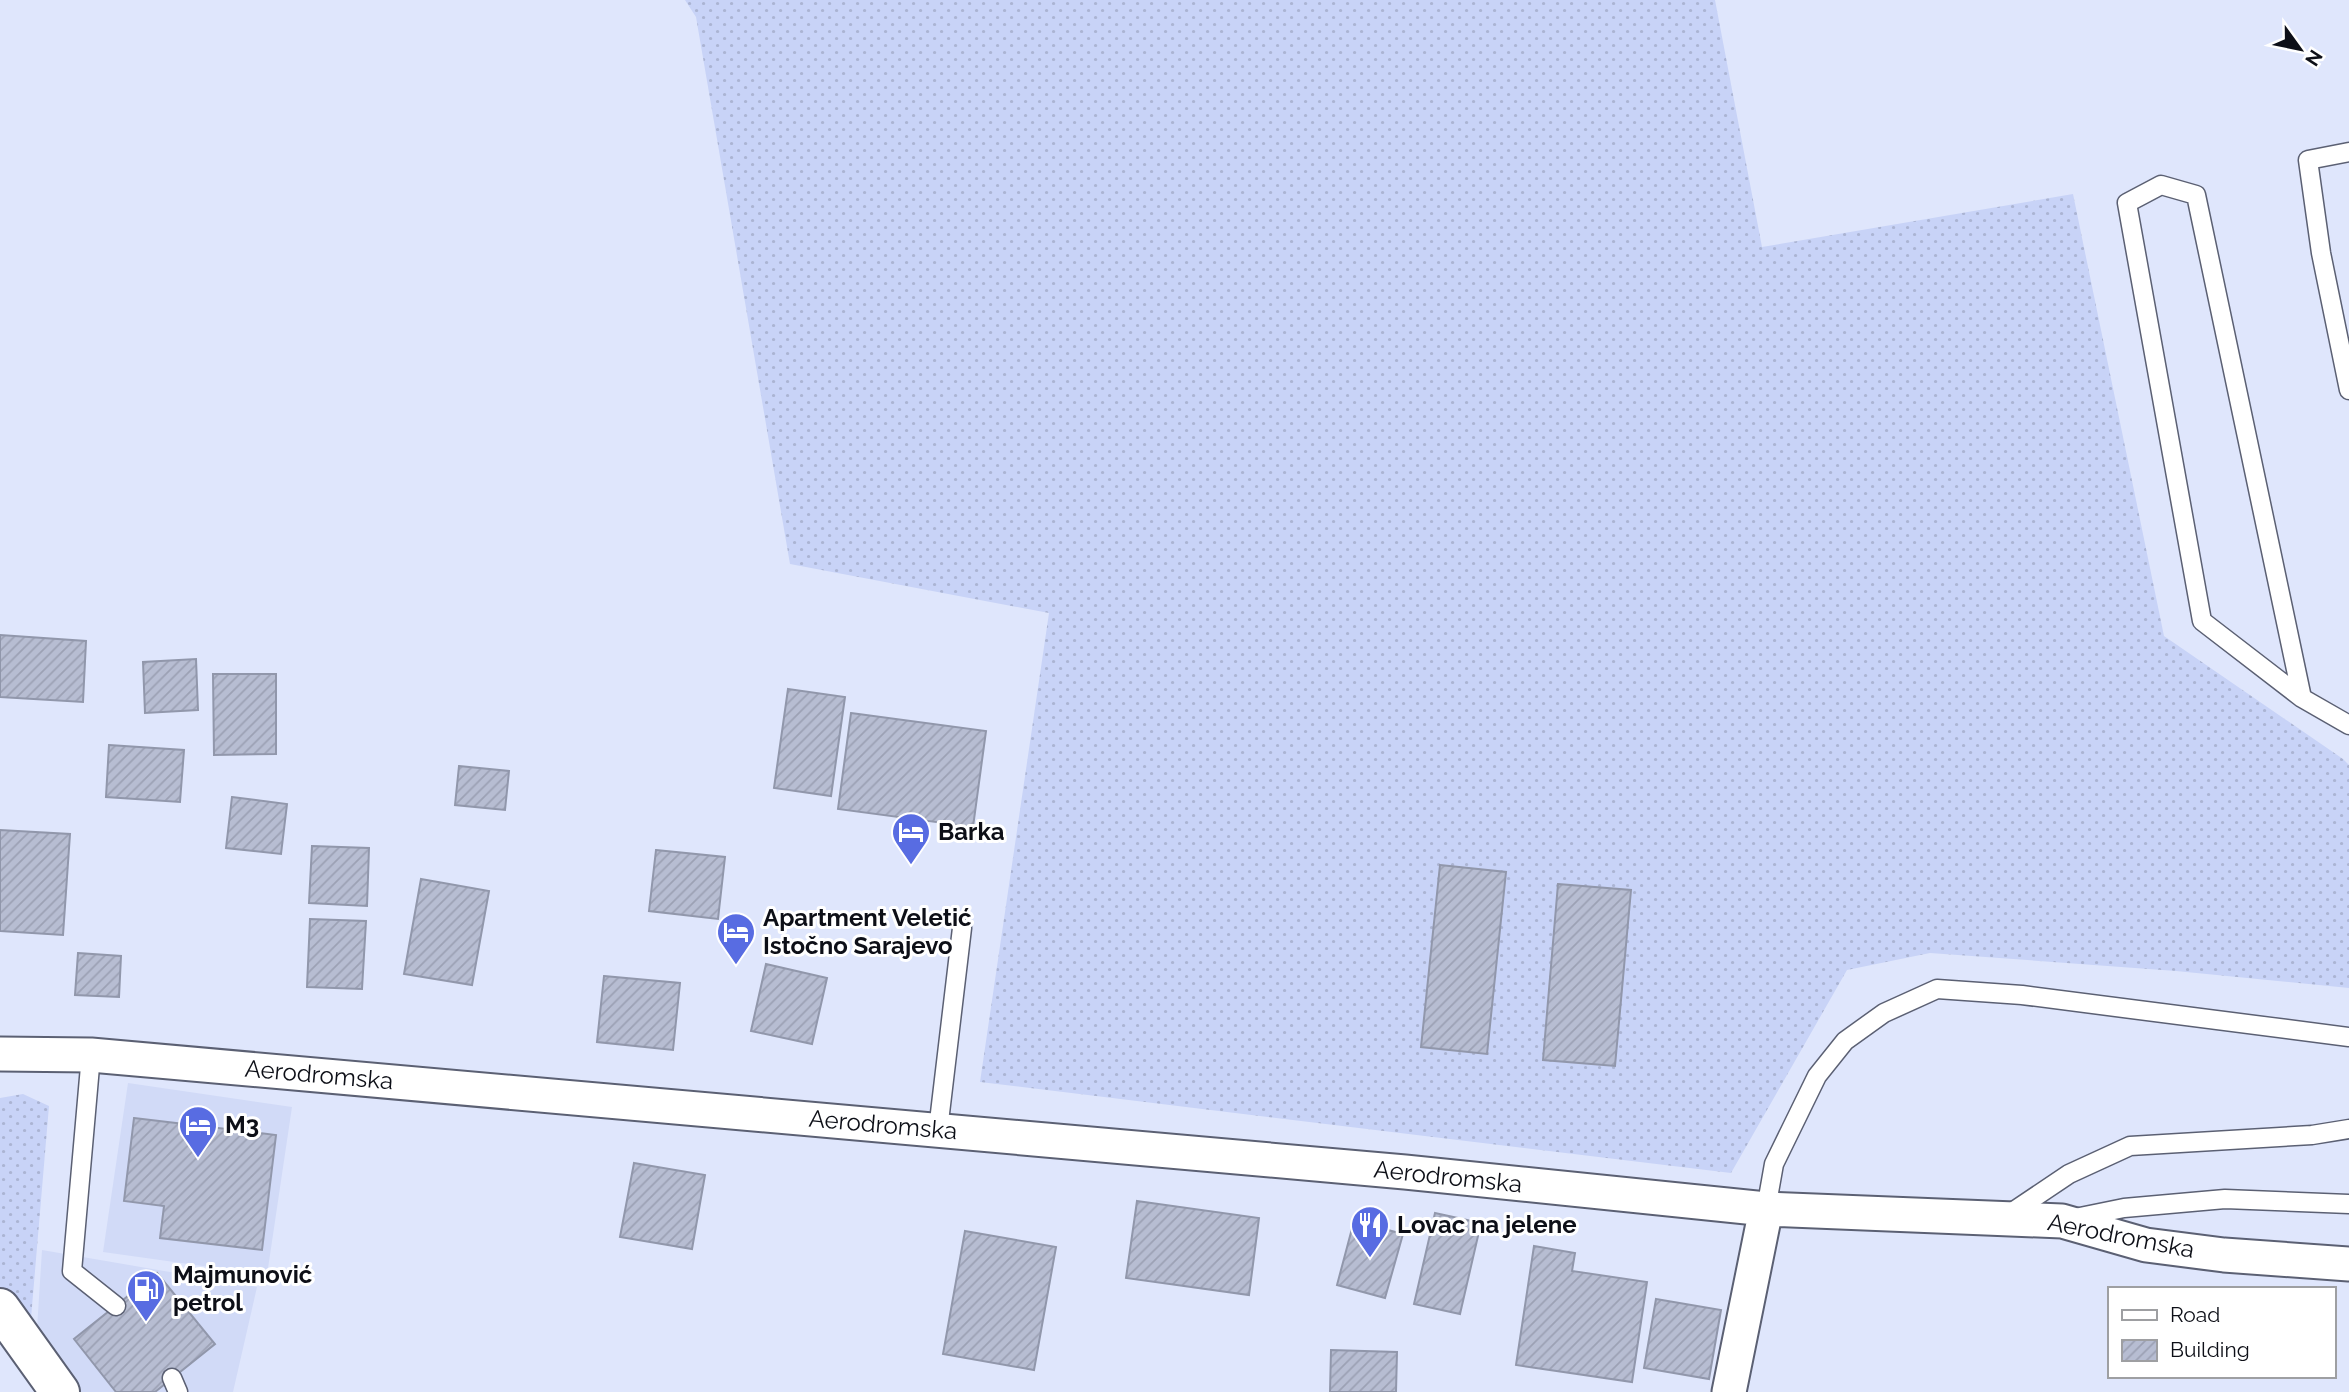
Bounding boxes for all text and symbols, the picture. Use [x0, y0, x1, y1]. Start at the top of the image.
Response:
north arrow [2265, 14, 2335, 84]
text: N [2301, 46, 2327, 70]
hotel icon: Barka [890, 811, 932, 866]
place label: Barka [938, 817, 1005, 846]
place label: Apartment Veletić Istočno Sarajevo [763, 903, 972, 960]
hotel icon: Apartment Veletić Istočno Sarajevo [715, 911, 757, 966]
street label: Aerodromska [244, 1054, 394, 1095]
hotel icon: M3 [177, 1104, 219, 1159]
street label: Aerodromska [808, 1104, 958, 1145]
place label: M3 [225, 1110, 259, 1139]
street label: Aerodromska [1372, 1154, 1524, 1199]
restaurant icon: Lovac na jelene [1349, 1204, 1391, 1259]
street label: Aerodromska [2045, 1207, 2197, 1264]
place label: Lovac na jelene [1397, 1210, 1577, 1239]
place label: Majmunović petrol [173, 1260, 313, 1317]
fuel station icon: Majmunović petrol [125, 1268, 167, 1323]
legend [2108, 1287, 2335, 1378]
text: Road [2170, 1302, 2220, 1327]
text: Building [2170, 1337, 2250, 1362]

